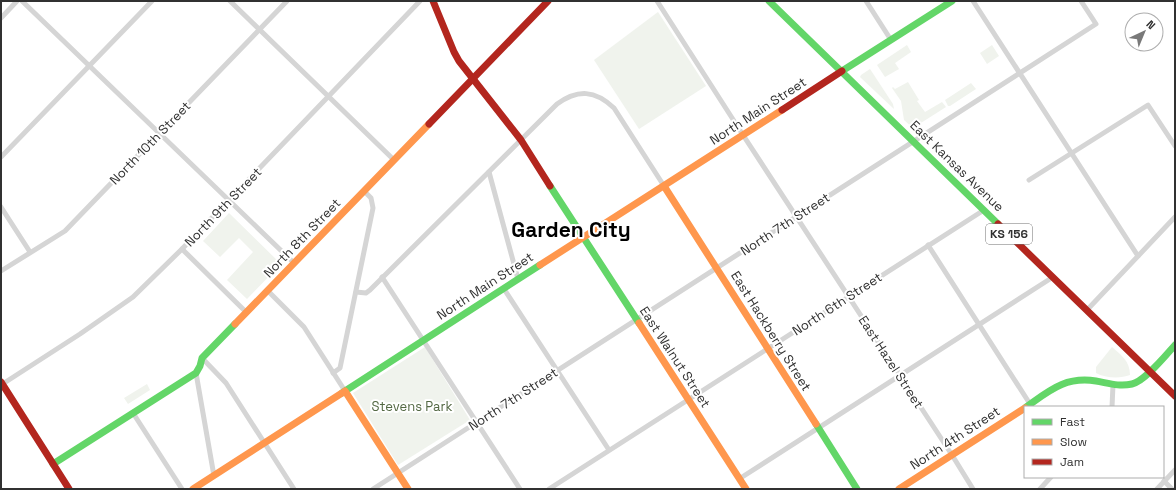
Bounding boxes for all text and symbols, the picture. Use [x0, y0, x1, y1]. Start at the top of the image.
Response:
north arrow [1124, 12, 1164, 52]
text: N [1143, 17, 1158, 32]
street label: North Main Street [706, 73, 810, 149]
street label: North 10th Street [106, 98, 194, 188]
street label: East Kansas Avenue [906, 117, 1008, 215]
street label: North 9th Street [181, 164, 265, 250]
street label: North 7th Street [737, 189, 833, 259]
street label: North 8th Street [260, 195, 344, 281]
district label: Garden City [511, 216, 631, 243]
road number: KS 156 [986, 224, 1032, 244]
street label: North Main Street [433, 248, 537, 324]
street label: East Hackberry Street [727, 268, 815, 394]
street label: North 6th Street [789, 269, 885, 339]
street label: East Walnut Street [636, 303, 714, 411]
street label: East Hazel Street [855, 312, 927, 412]
street label: North 7th Street [465, 364, 561, 434]
park label: Stevens Park [372, 398, 452, 415]
street label: North 4th Street [907, 403, 1003, 473]
legend [1024, 406, 1164, 478]
text: Fast [1060, 414, 1085, 430]
text: Slow [1060, 434, 1087, 450]
text: Jam [1060, 454, 1084, 470]

